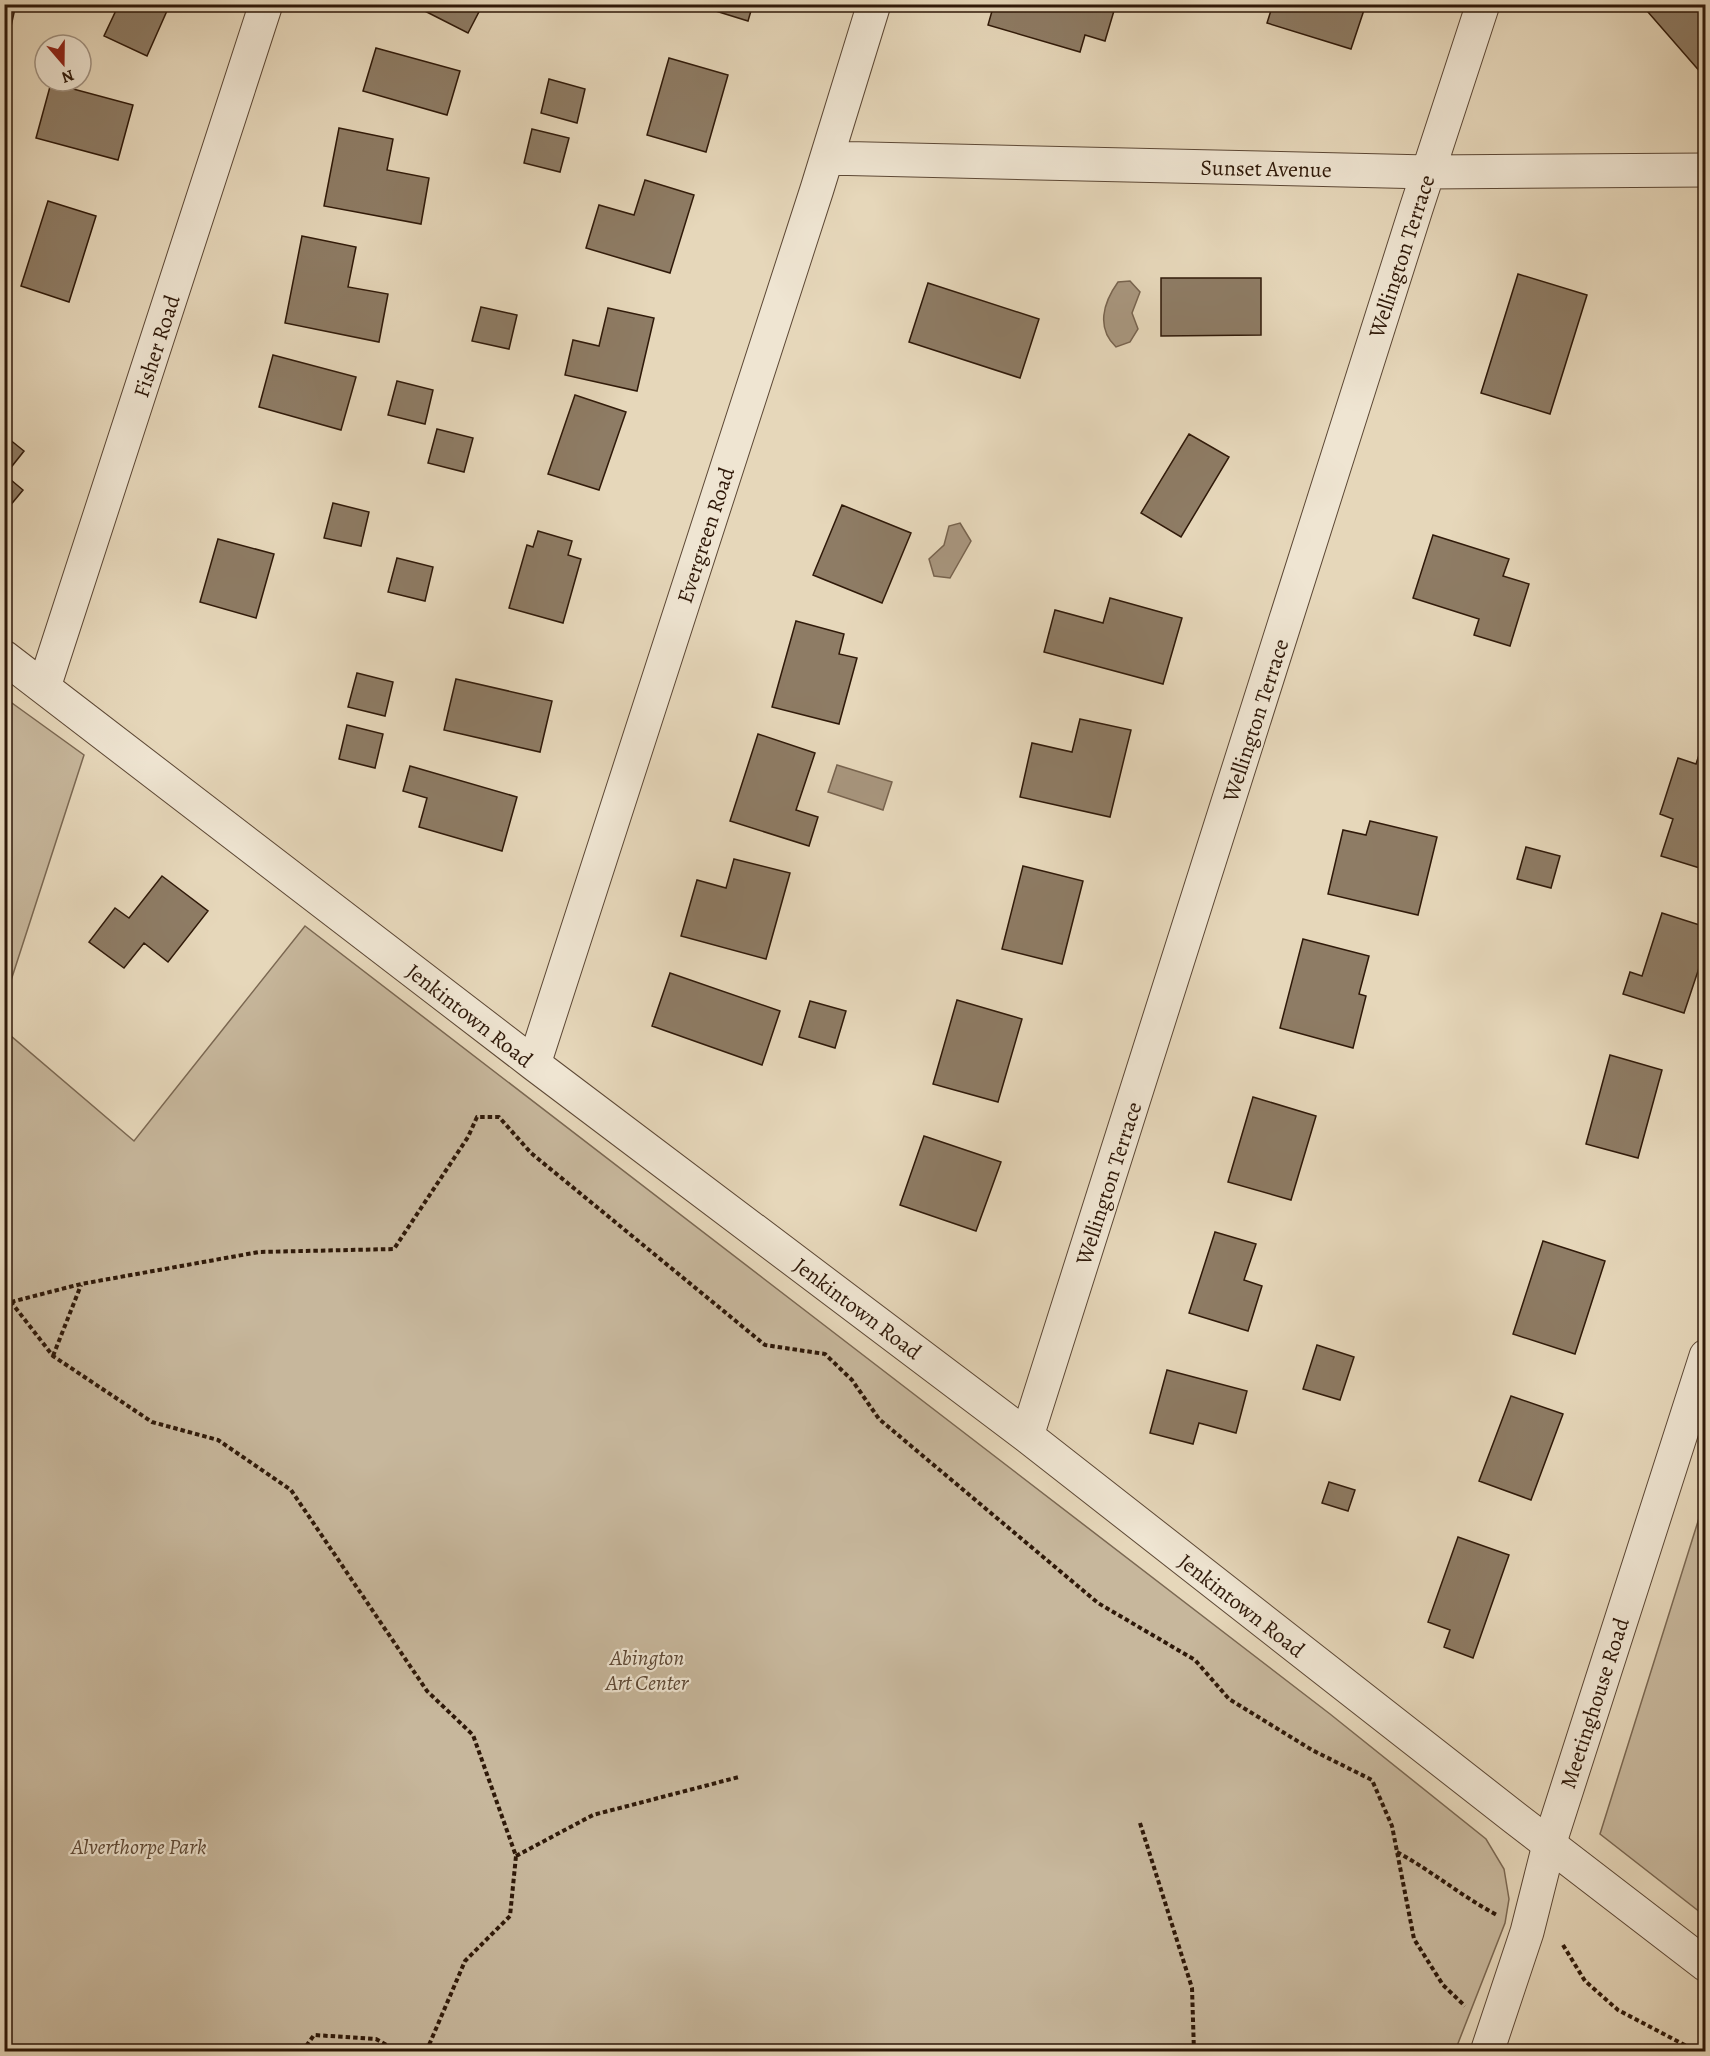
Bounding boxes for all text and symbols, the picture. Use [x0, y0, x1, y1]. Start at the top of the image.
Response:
north arrow [33, 33, 93, 93]
text: N [58, 64, 77, 89]
street label: Sunset Avenue [1200, 153, 1332, 185]
street label: Wellington Terrace [1361, 171, 1442, 343]
street label: Fisher Road [126, 291, 188, 401]
street label: Evergreen Road [670, 463, 742, 607]
street label: Wellington Terrace [1215, 635, 1296, 807]
street label: Jenkintown Road [400, 957, 539, 1075]
street label: Wellington Terrace [1068, 1098, 1149, 1270]
street label: Jenkintown Road [787, 1251, 928, 1367]
street label: Jenkintown Road [1172, 1547, 1311, 1665]
street label: Meetinghouse Road [1553, 1614, 1637, 1793]
park label: Abington Art Center [605, 1643, 690, 1698]
park label: Alverthorpe Park [70, 1832, 207, 1862]

